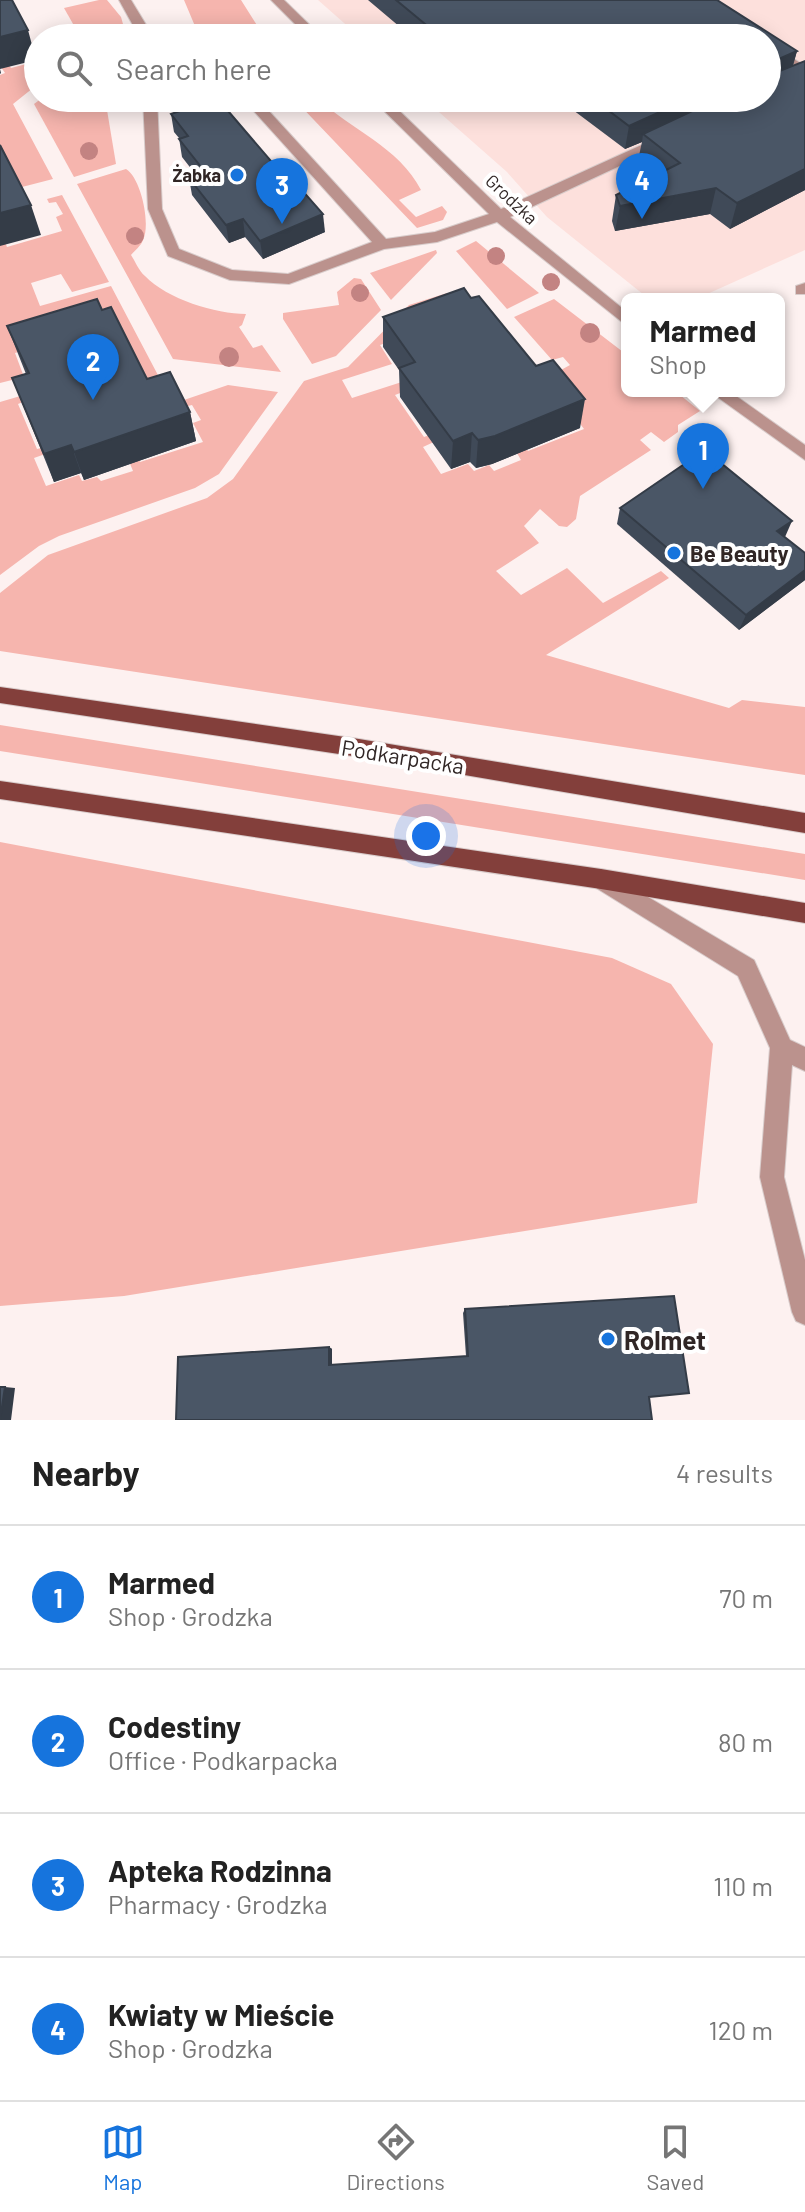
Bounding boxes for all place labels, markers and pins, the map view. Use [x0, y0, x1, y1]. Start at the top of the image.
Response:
pin: 4 [616, 153, 668, 219]
pin: 3 [256, 158, 308, 224]
place label: Żabka [173, 164, 221, 186]
marker: Żabka [228, 166, 246, 184]
pin: 2 [67, 334, 119, 400]
pin: 1 [677, 423, 729, 489]
place label: Be Beauty [690, 540, 789, 566]
marker: Be Beauty [665, 544, 683, 562]
place label: Rolmet [624, 1324, 706, 1355]
marker: Rolmet [599, 1330, 617, 1348]

